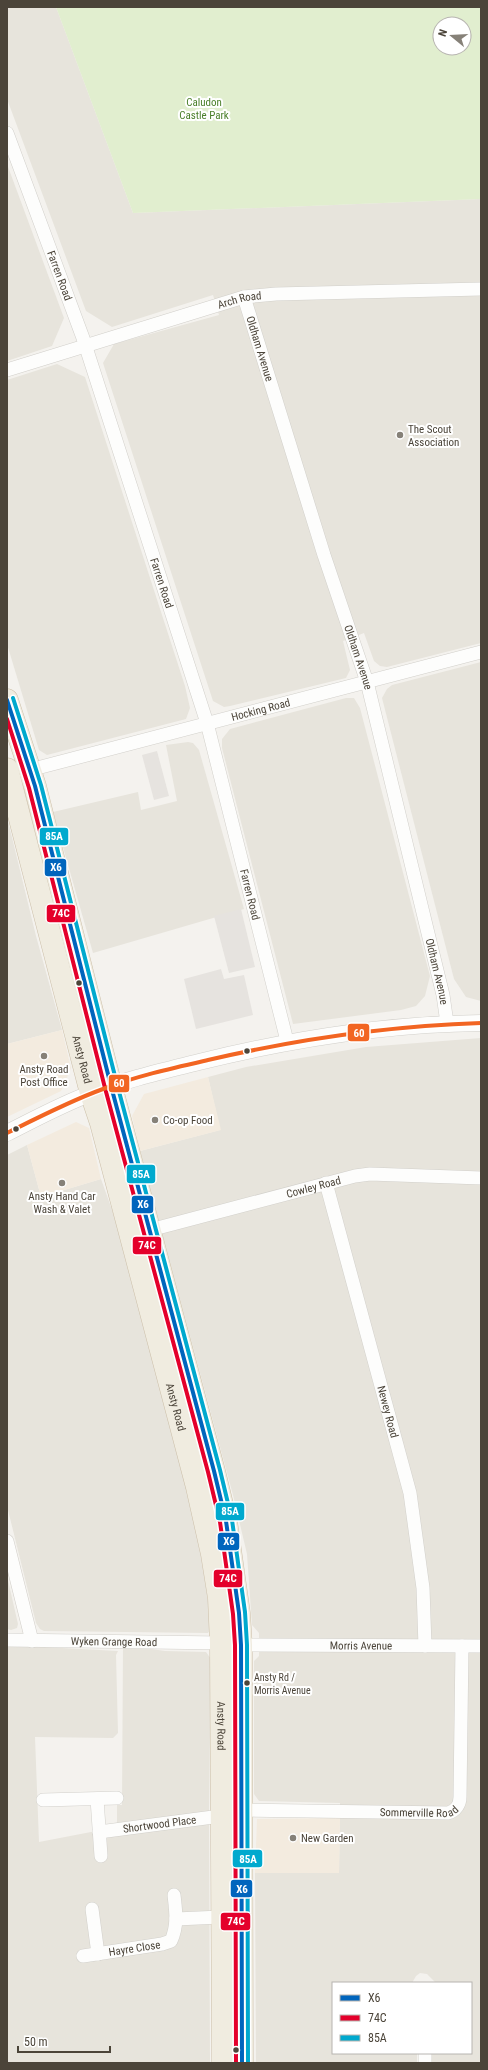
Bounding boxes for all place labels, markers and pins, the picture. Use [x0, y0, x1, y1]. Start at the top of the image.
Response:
place label: The Scout Association [408, 423, 459, 449]
marker: The Scout Association [395, 430, 405, 440]
unlabelled marker [74, 978, 84, 988]
unlabelled marker [242, 1046, 252, 1056]
marker: Ansty Road Post Office [39, 1051, 49, 1061]
place label: Ansty Road Post Office [19, 1063, 69, 1089]
place label: Co-op Food [163, 1114, 213, 1127]
marker: Co-op Food [150, 1115, 160, 1125]
unlabelled marker [11, 1124, 21, 1134]
marker: Ansty Hand Car Wash & Valet [57, 1178, 67, 1188]
place label: Ansty Hand Car Wash & Valet [28, 1190, 96, 1216]
place label: Ansty Rd / Morris Avenue [254, 1672, 311, 1696]
marker: Ansty Rd / Morris Avenue [242, 1678, 252, 1688]
place label: New Garden [301, 1832, 354, 1845]
marker: New Garden [288, 1833, 298, 1843]
unlabelled marker [231, 2045, 241, 2055]

